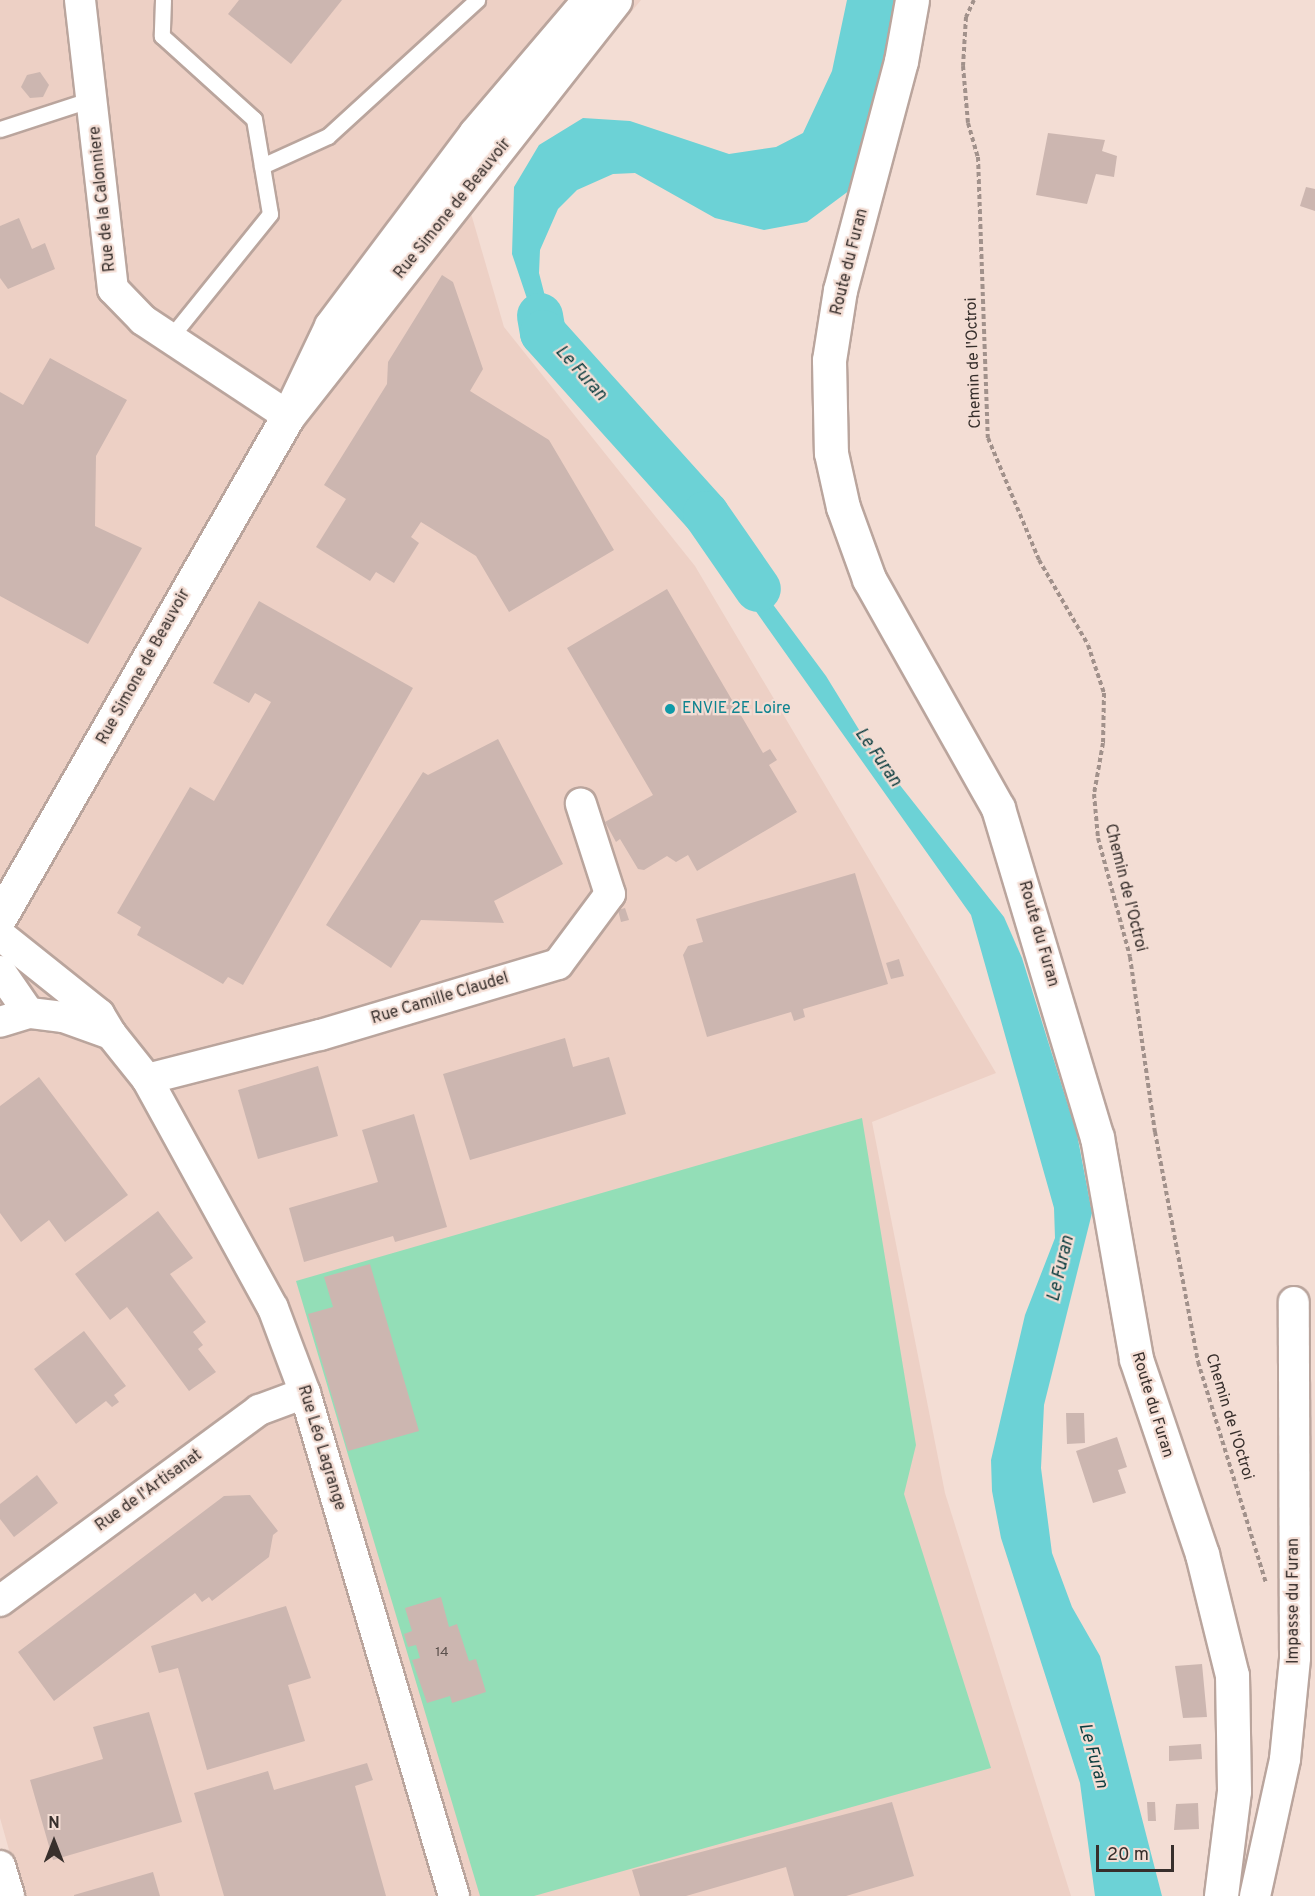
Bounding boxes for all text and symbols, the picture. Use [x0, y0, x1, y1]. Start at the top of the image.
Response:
street label: Rue de la Calonniere [86, 125, 120, 273]
street label: Rue Simone de Beauvoir [390, 135, 516, 283]
street label: Route du Furan [827, 207, 873, 317]
street label: Chemin de l'Octroi [962, 297, 986, 429]
water label: Le Furan [550, 342, 610, 406]
street label: Rue Simone de Beauvoir [93, 586, 195, 748]
place label: ENVIE 2E Loire [682, 699, 790, 719]
marker: ENVIE 2E Loire [663, 702, 677, 716]
water label: Le Furan [849, 724, 905, 792]
street label: Chemin de l'Octroi [1100, 822, 1150, 954]
street label: Route du Furan [1014, 879, 1062, 989]
street label: Rue Camille Claudel [369, 969, 511, 1029]
water label: Le Furan [1044, 1234, 1080, 1304]
street label: Route du Furan [1127, 1350, 1177, 1460]
street label: Chemin de l'Octroi [1201, 1351, 1257, 1483]
street label: Rue Léo Lagrange [293, 1383, 349, 1513]
street label: Rue de l'Artisanat [92, 1446, 206, 1536]
street label: Impasse du Furan [1284, 1538, 1304, 1664]
house number: 14 [435, 1645, 449, 1661]
water label: Le Furan [1072, 1721, 1112, 1791]
north arrow [24, 1812, 84, 1872]
text: N [48, 1814, 60, 1834]
scale bar [1099, 1833, 1177, 1871]
text: 20 m [1107, 1844, 1149, 1867]

